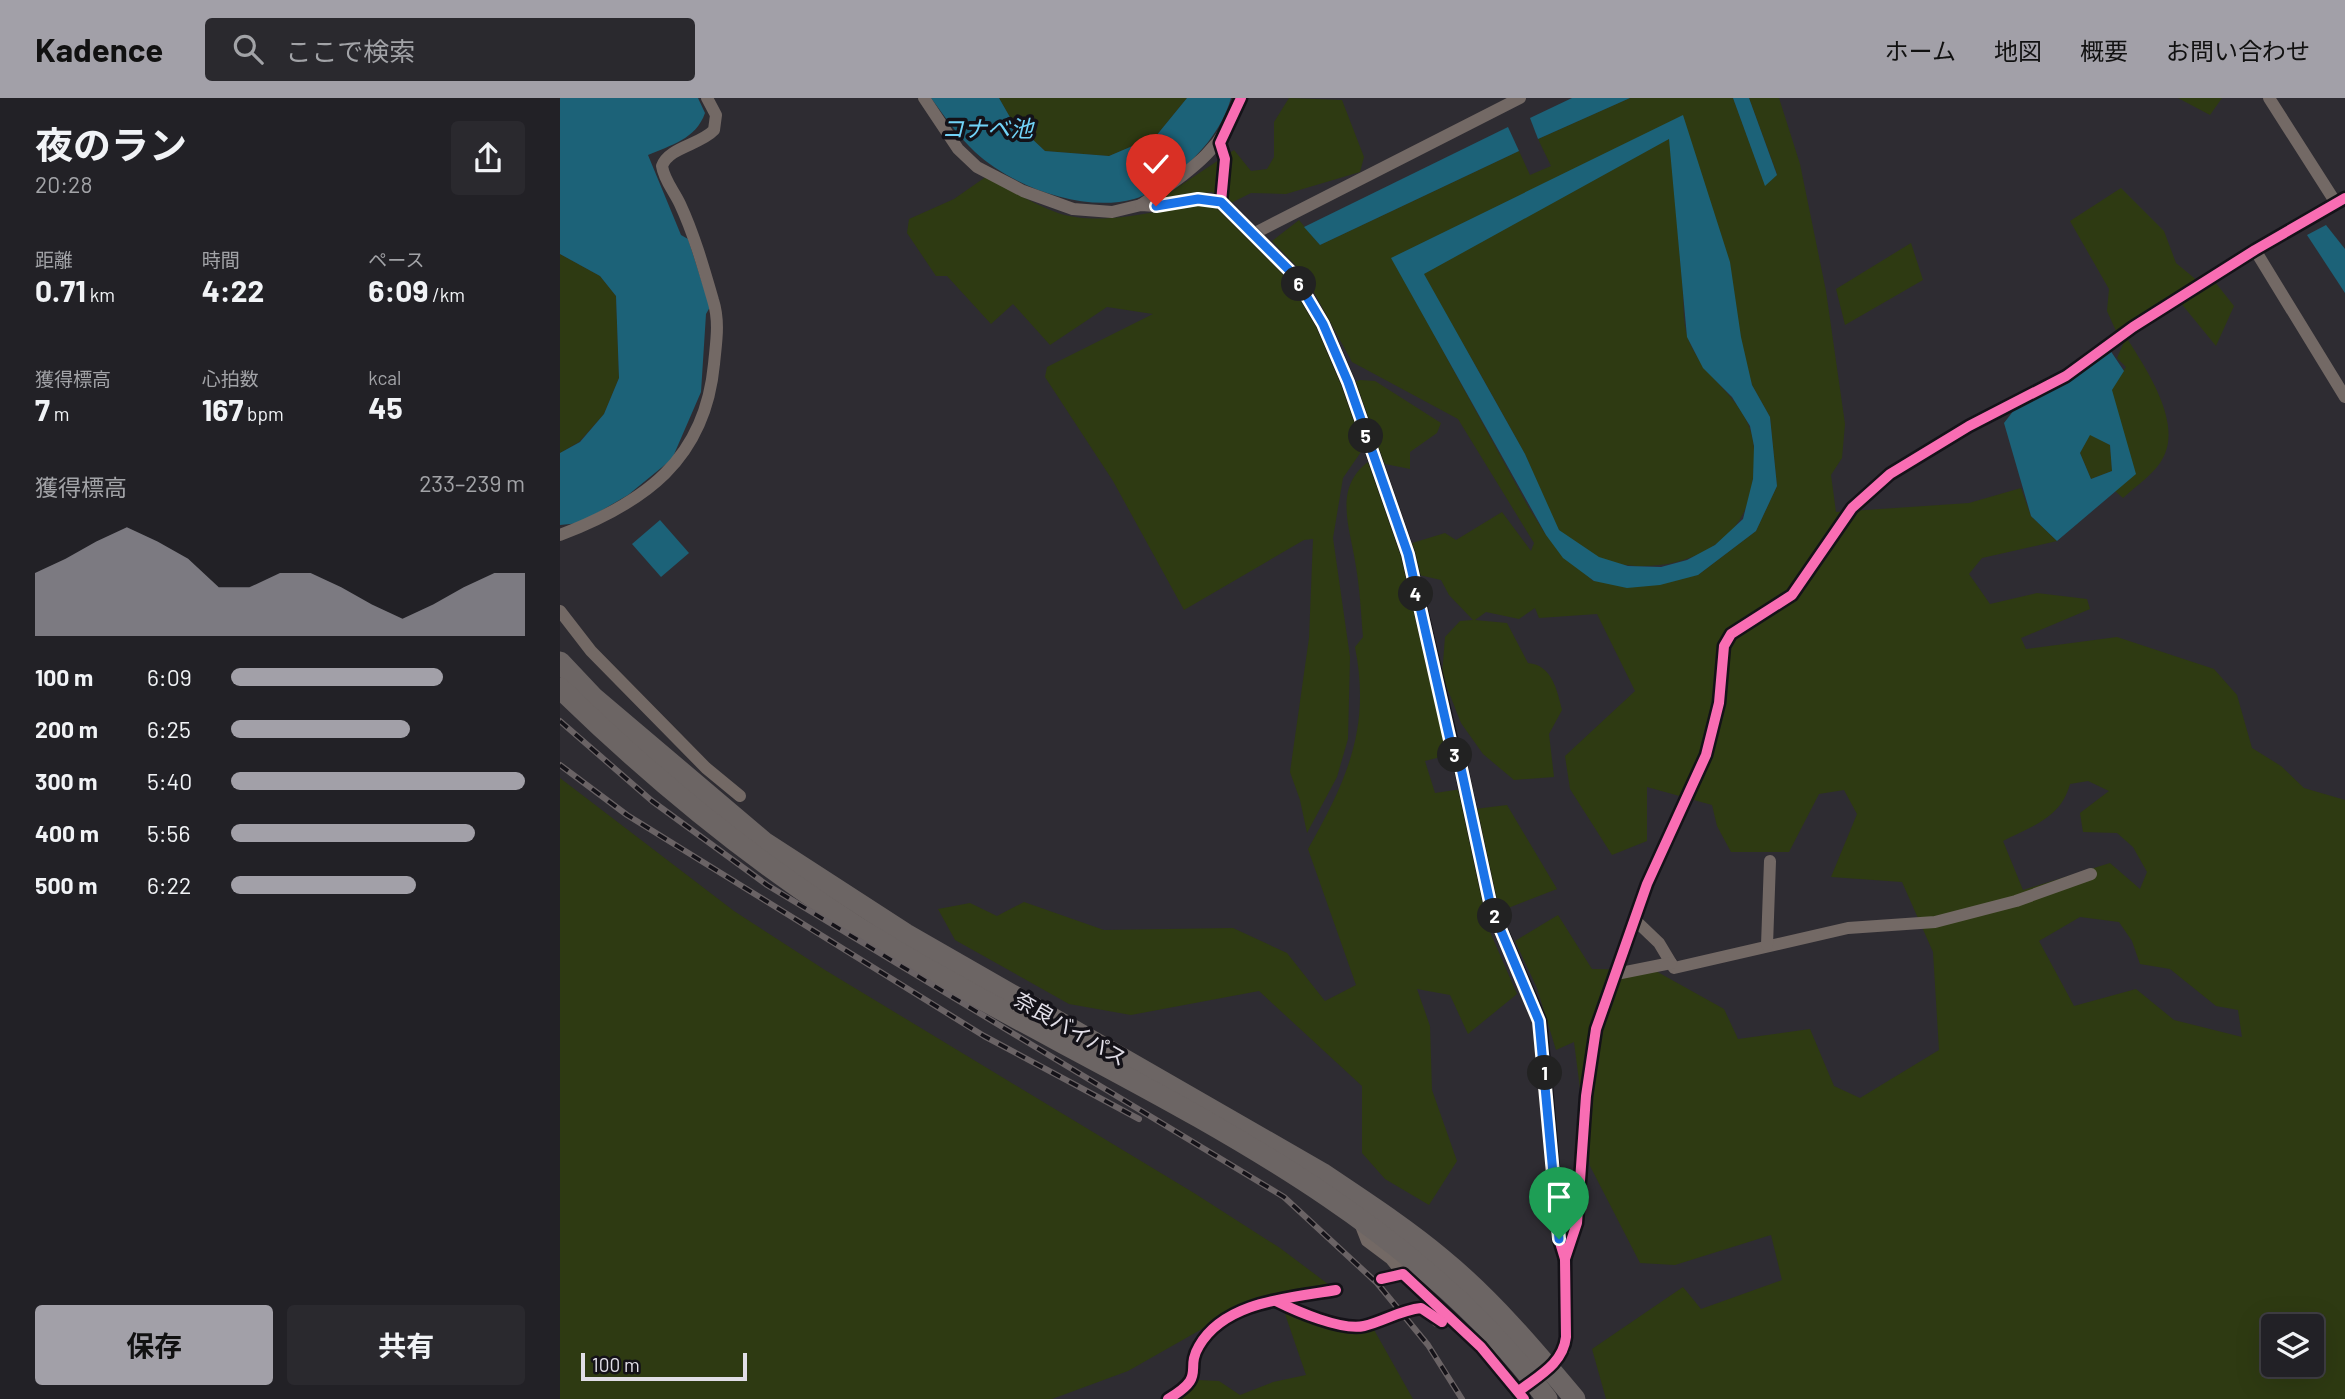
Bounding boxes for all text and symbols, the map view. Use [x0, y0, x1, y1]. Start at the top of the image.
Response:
search box [205, 18, 695, 81]
text: Kadence [35, 29, 163, 69]
icon: search [229, 30, 267, 68]
text: ここで検索 [285, 35, 415, 66]
text: ホーム [1885, 36, 1956, 65]
text: 地図 [1994, 36, 2042, 65]
text: 概要 [2080, 36, 2128, 65]
text: お問い合わせ [2166, 36, 2310, 65]
water label: コナベ池 [941, 114, 1035, 142]
text: 夜のラン [35, 121, 187, 167]
button: share [451, 121, 525, 195]
pin [1126, 134, 1186, 206]
icon: check [1137, 145, 1175, 183]
text: 20:28 [35, 170, 92, 198]
text: 距離 [35, 248, 73, 271]
text: 時間 [202, 248, 240, 271]
text: ペース [368, 248, 424, 271]
pin: 6 [1282, 266, 1316, 302]
text: 0.71 [35, 272, 86, 308]
text: 4:22 [202, 272, 264, 308]
text: 6:09 [368, 272, 428, 308]
text: 6 [1293, 272, 1304, 295]
text: km [86, 283, 115, 306]
text: /km [428, 283, 465, 306]
text: kcal [368, 366, 401, 389]
text: 獲得標高 [35, 367, 111, 390]
text: 心拍数 [202, 367, 259, 390]
text: 45 [368, 389, 403, 425]
text: 7 [35, 391, 50, 427]
text: 167 [202, 391, 243, 427]
text: m [50, 402, 69, 425]
text: bpm [243, 402, 284, 425]
pin: 5 [1348, 418, 1384, 454]
text: 5 [1360, 424, 1371, 447]
text: 233–239 m [419, 469, 525, 497]
text: 獲得標高 [35, 473, 127, 501]
pin: 4 [1398, 576, 1434, 612]
text: 4 [1410, 582, 1421, 605]
text: 100 m [35, 663, 93, 691]
text: 6:09 [147, 663, 192, 691]
text: 200 m [35, 715, 98, 743]
text: 6:25 [147, 715, 191, 743]
pin: 3 [1438, 738, 1472, 772]
text: 3 [1449, 743, 1460, 766]
text: 300 m [35, 767, 97, 795]
text: 5:40 [147, 767, 192, 795]
text: 400 m [35, 819, 99, 847]
text: 5:56 [147, 819, 190, 847]
text: 500 m [35, 871, 97, 899]
text: 6:22 [147, 871, 191, 899]
pin: 2 [1478, 898, 1513, 934]
text: 2 [1489, 904, 1500, 927]
street label: 奈良バイパス [1010, 986, 1132, 1070]
pin: 1 [1528, 1056, 1562, 1090]
text: 1 [1541, 1061, 1548, 1084]
pin [1529, 1167, 1589, 1239]
icon: arrive [1540, 1178, 1578, 1216]
button: 保存 [35, 1305, 273, 1385]
button: 共有 [287, 1305, 525, 1385]
map controls [2261, 1314, 2324, 1377]
button: layers [2261, 1314, 2324, 1377]
scale bar [581, 1350, 747, 1382]
text: 100 m [592, 1353, 640, 1376]

